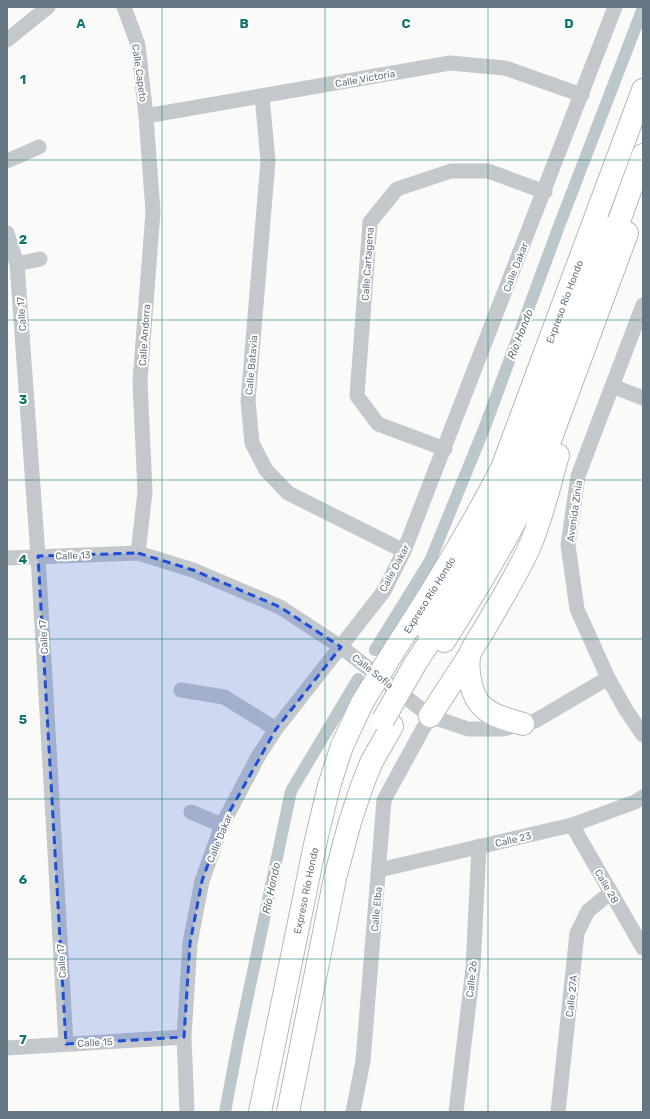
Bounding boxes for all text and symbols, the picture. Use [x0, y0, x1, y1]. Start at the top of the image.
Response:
text: A [76, 16, 86, 31]
text: B [239, 16, 249, 31]
text: C [401, 16, 411, 31]
text: D [564, 16, 574, 31]
street label: Calle Capeto [129, 43, 149, 103]
street label: Calle Victoria [334, 68, 396, 90]
text: 1 [20, 72, 26, 87]
street label: Calle Cartagena [359, 227, 377, 301]
text: 2 [19, 232, 27, 247]
street label: Calle Dakar [501, 241, 531, 294]
street label: Expreso Río Hondo [544, 258, 586, 345]
street label: Calle 17 [15, 296, 29, 332]
street label: Calle Andorra [137, 304, 153, 367]
water label: Río Hondo [505, 307, 536, 361]
street label: Calle Batavia [243, 335, 261, 396]
text: 3 [19, 392, 28, 407]
street label: Avenida Zinia [565, 480, 585, 543]
street label: Calle Dakar [377, 543, 412, 594]
street label: Calle 13 [55, 549, 91, 563]
text: 4 [19, 552, 28, 567]
street label: Expreso Río Hondo [402, 555, 458, 636]
street label: Calle 17 [37, 619, 51, 654]
street label: Calle Sofía [349, 652, 395, 692]
text: 5 [19, 712, 27, 727]
street label: Calle Dakar [205, 812, 235, 865]
street label: Calle 23 [494, 830, 533, 850]
street label: Expreso Río Hondo [292, 846, 321, 935]
water label: Río Hondo [260, 861, 283, 915]
street label: Calle 28 [592, 867, 621, 906]
text: 6 [19, 872, 28, 887]
street label: Calle Elba [369, 886, 385, 932]
street label: Calle 17 [55, 943, 69, 978]
street label: Calle 26 [464, 960, 480, 998]
street label: Calle 27A [564, 974, 580, 1018]
text: 7 [19, 1032, 27, 1047]
street label: Calle 15 [77, 1036, 113, 1050]

